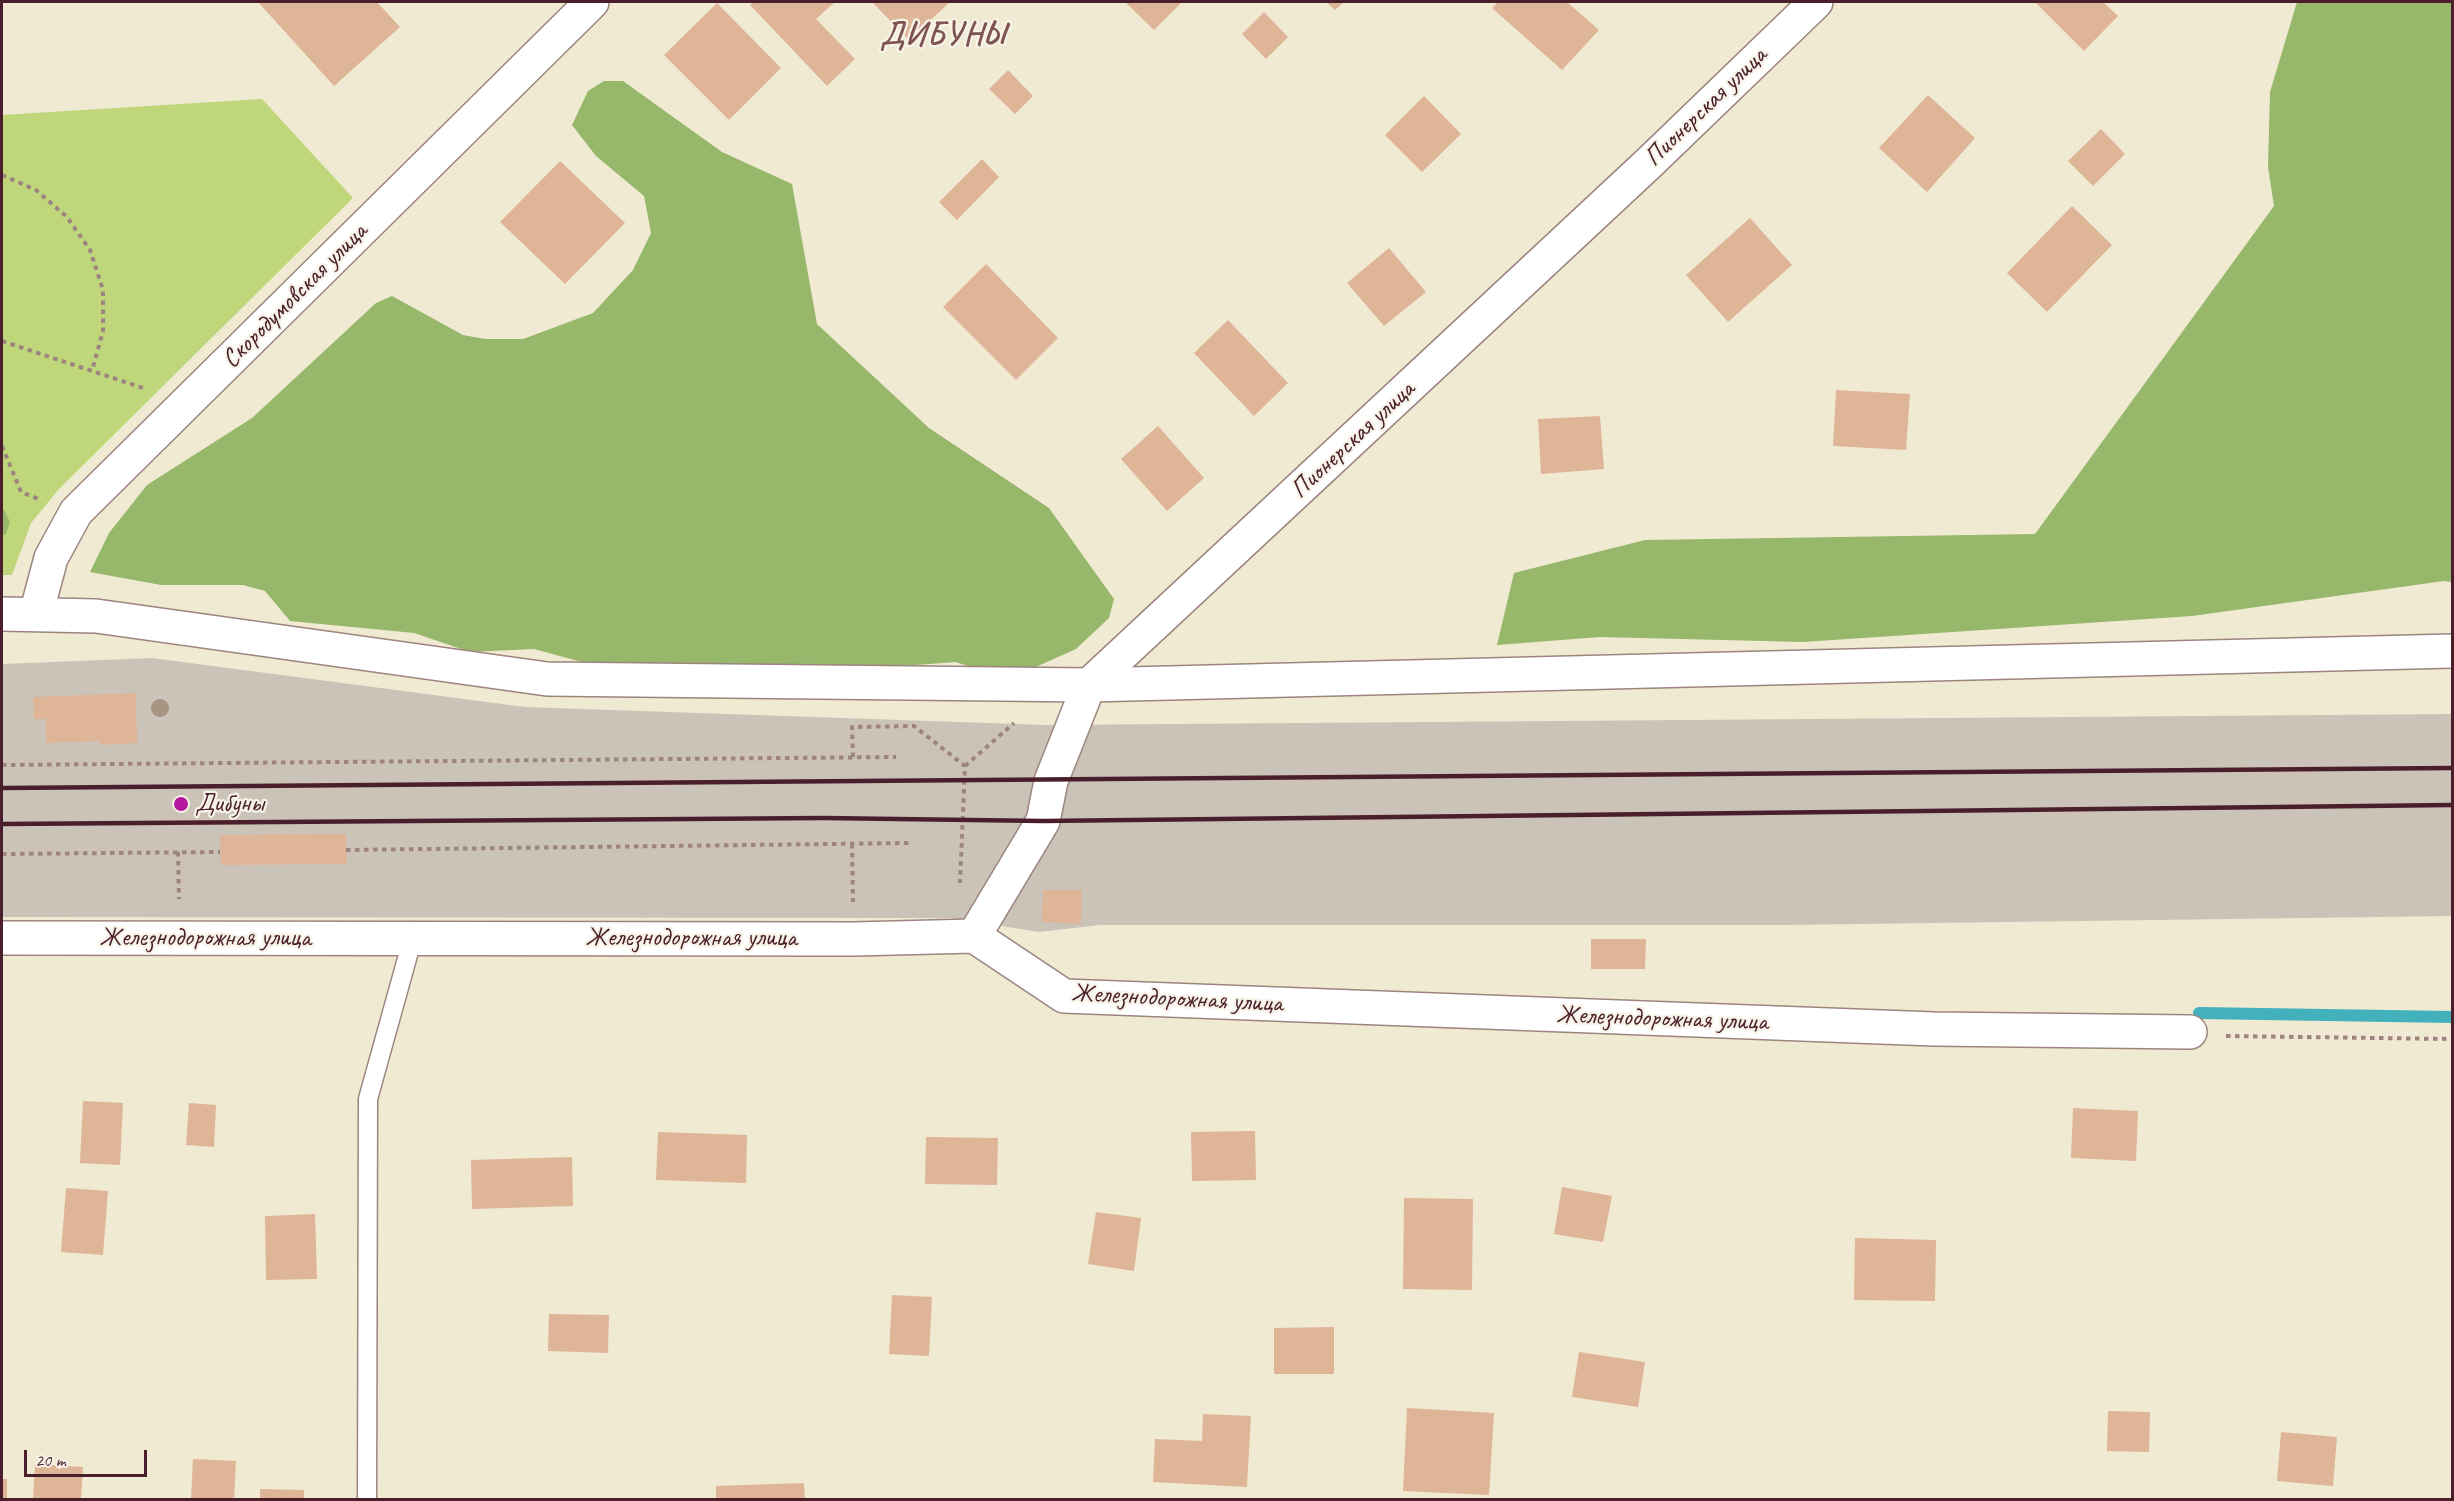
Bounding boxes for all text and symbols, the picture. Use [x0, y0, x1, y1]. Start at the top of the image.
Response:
district label: ДИБУНЫ [876, 17, 1010, 55]
street label: Пионерская улица [1638, 41, 1774, 173]
street label: Скородумовская улица [216, 217, 374, 375]
street label: Пионерская улица [1284, 375, 1422, 505]
place label: Дибуны [195, 788, 264, 820]
marker: Дибуны [172, 795, 190, 813]
street label: Железнодорожная улица [99, 922, 311, 954]
street label: Железнодорожная улица [585, 922, 797, 954]
street label: Железнодорожная улица [1071, 978, 1283, 1020]
street label: Железнодорожная улица [1556, 1000, 1768, 1038]
scale bar [27, 1438, 150, 1476]
text: 20 m [35, 1449, 66, 1471]

